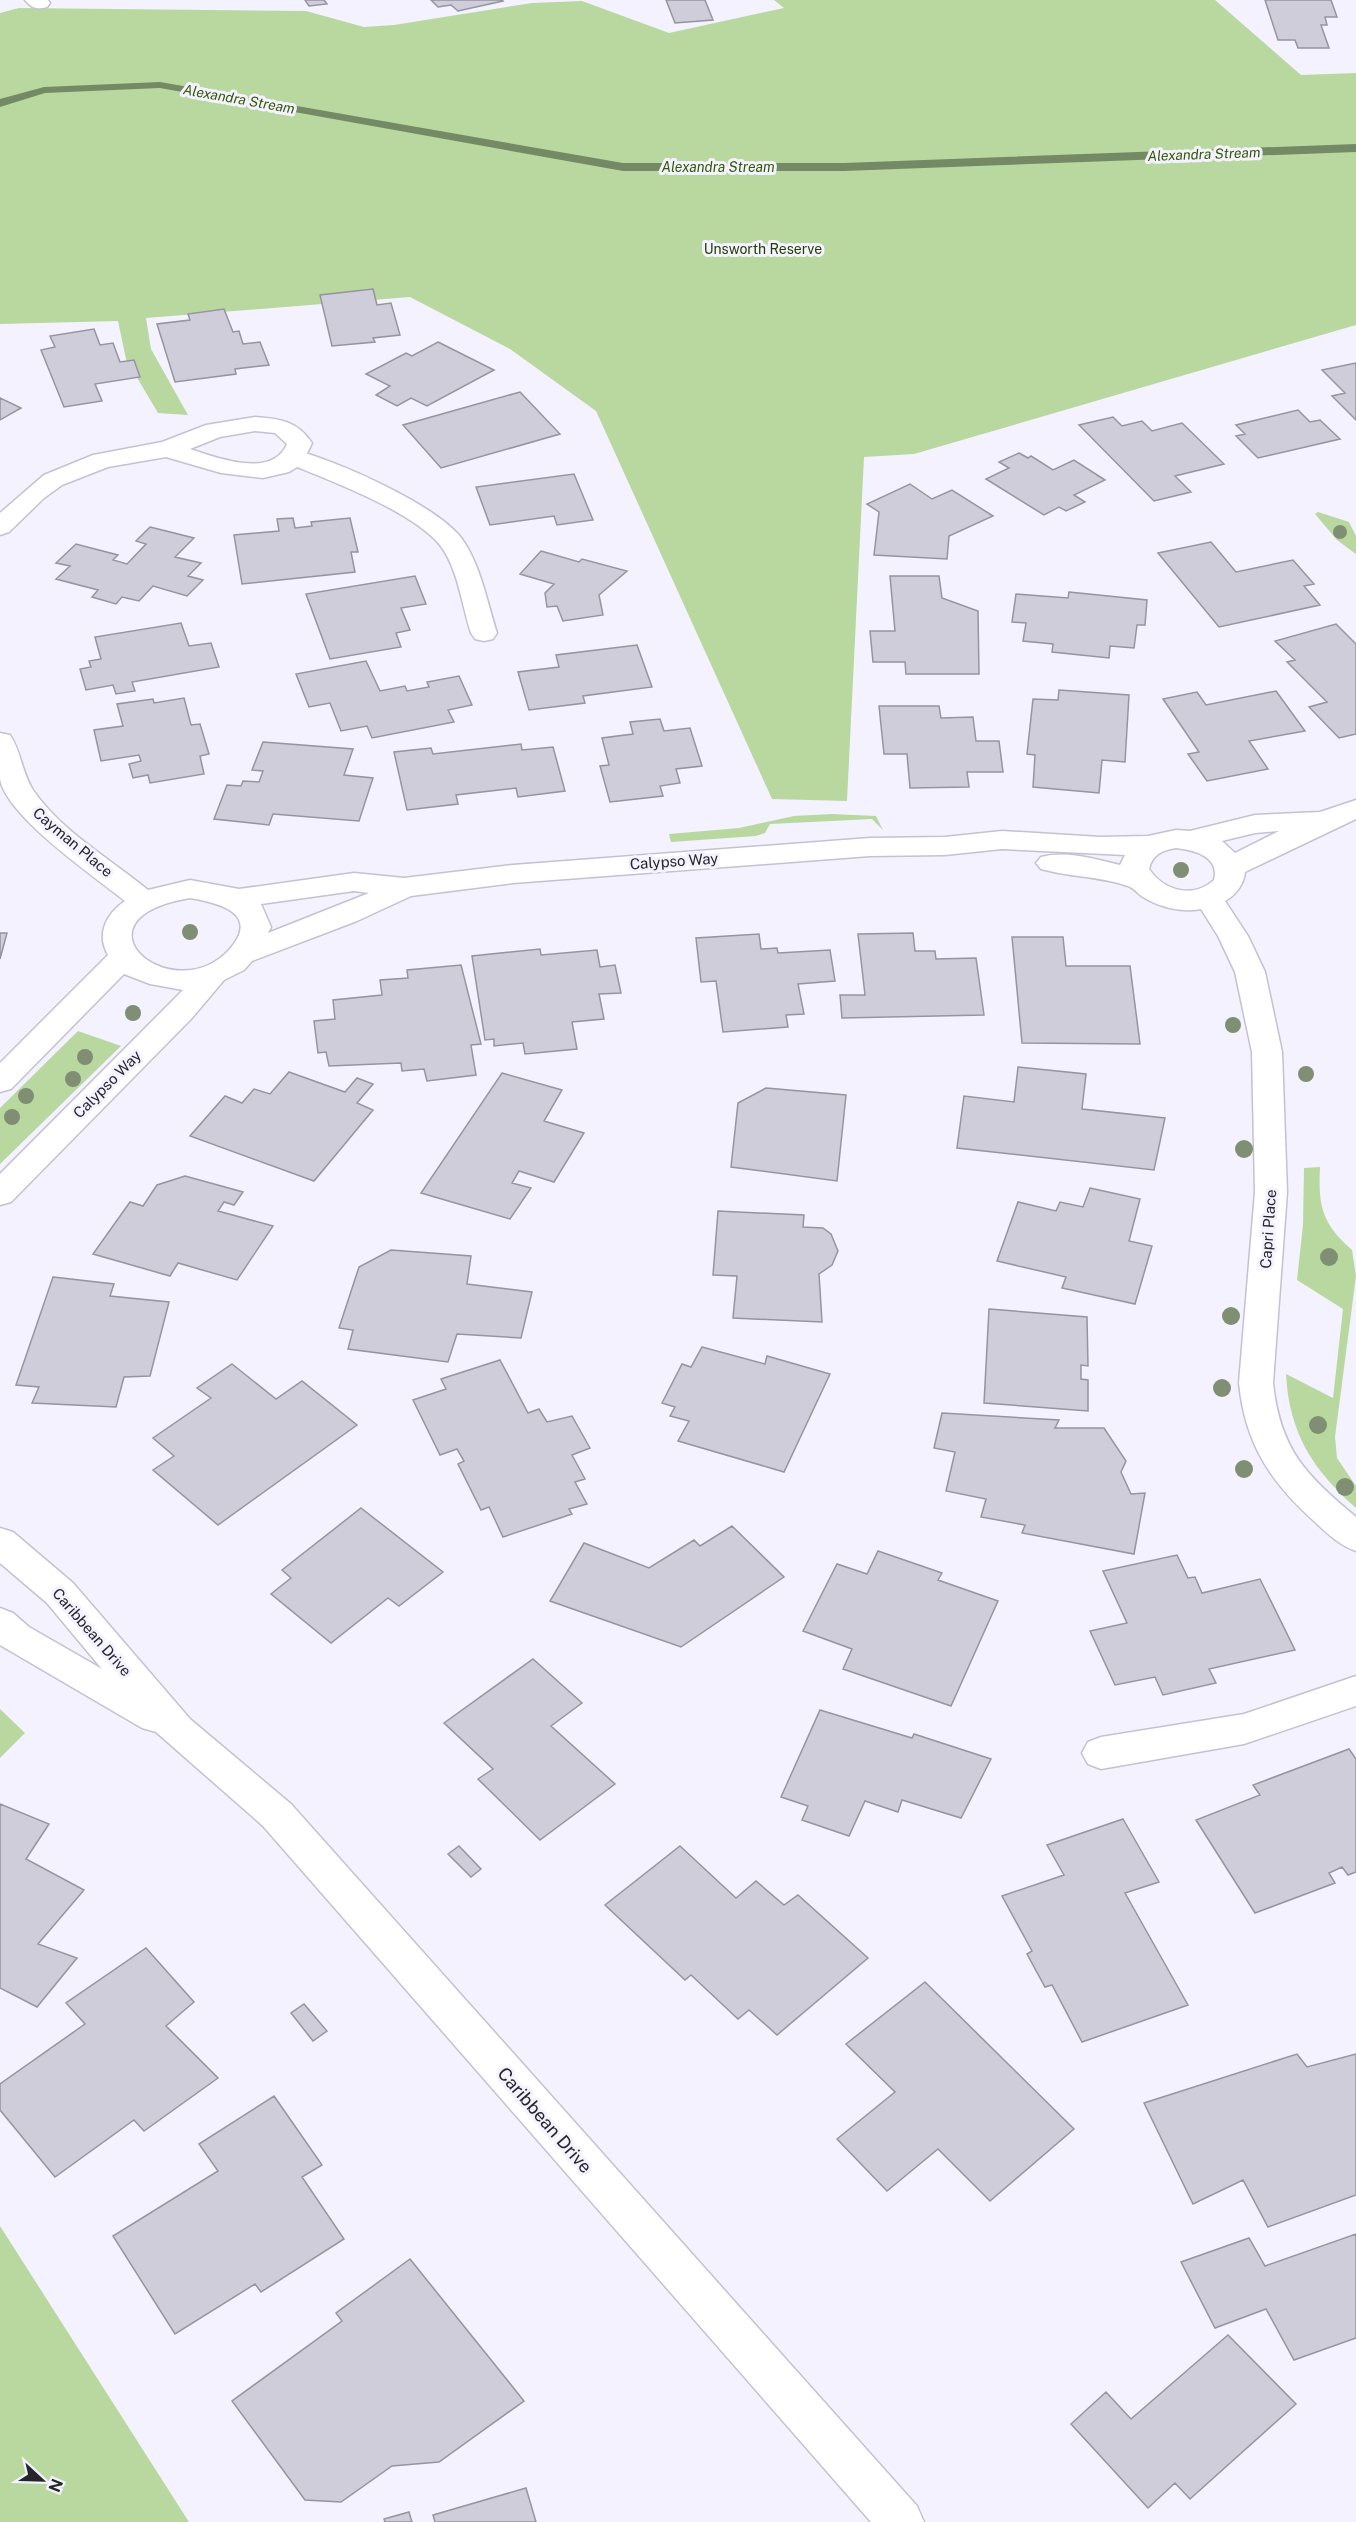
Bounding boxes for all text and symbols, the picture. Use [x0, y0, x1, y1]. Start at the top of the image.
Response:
water label: Alexandra Stream [182, 81, 296, 117]
water label: Alexandra Stream [1147, 144, 1261, 164]
water label: Alexandra Stream [661, 159, 775, 175]
park label: Unsworth Reserve [704, 241, 822, 257]
street label: Cayman Place [30, 804, 116, 880]
street label: Calypso Way [629, 849, 719, 873]
street label: Calypso Way [70, 1047, 144, 1121]
street label: Capri Place [1257, 1189, 1279, 1269]
street label: Caribbean Drive [49, 1585, 135, 1679]
street label: Caribbean Drive [493, 2063, 597, 2177]
north arrow [12, 2450, 72, 2510]
text: N [44, 2476, 67, 2495]

